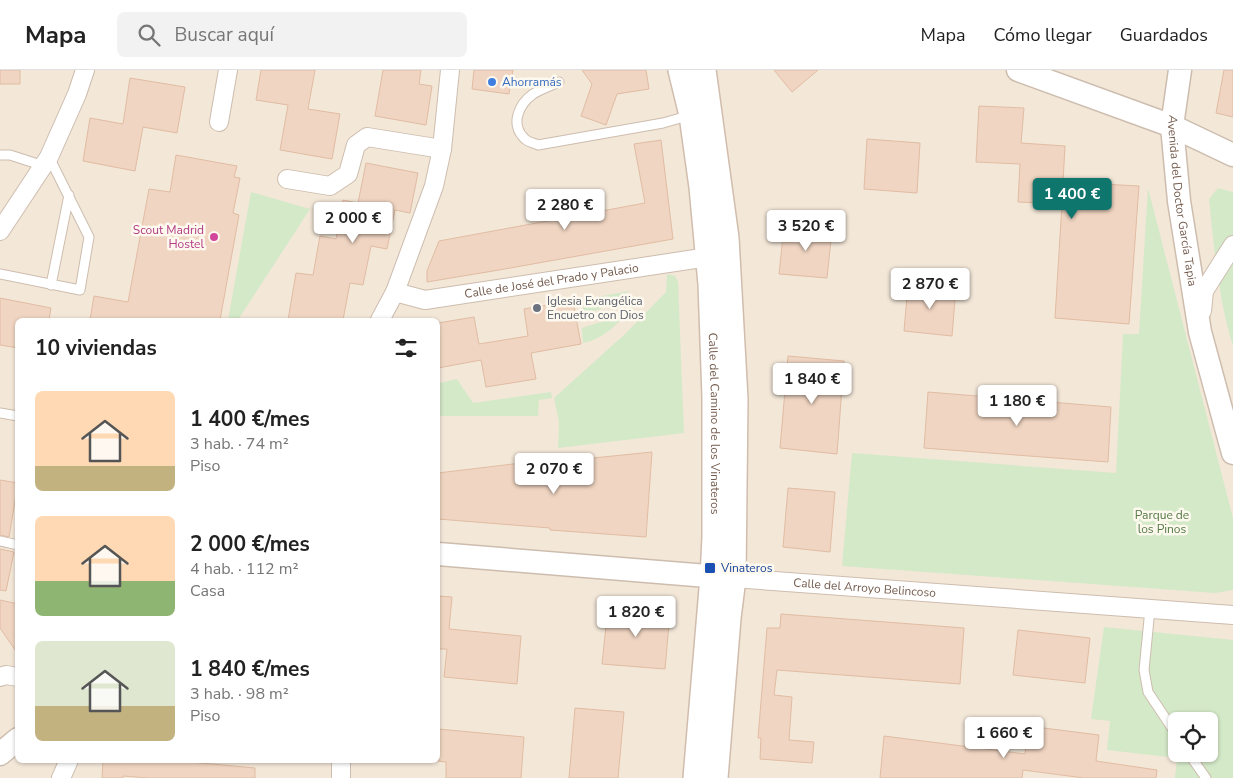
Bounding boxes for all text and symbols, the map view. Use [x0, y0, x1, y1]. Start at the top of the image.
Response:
search box [117, 12, 467, 57]
text: Mapa [25, 19, 87, 51]
icon: search [135, 21, 163, 49]
text: Buscar aquí [175, 22, 274, 48]
text: Mapa [921, 23, 966, 47]
text: Cómo llegar [994, 23, 1092, 47]
text: Guardados [1120, 23, 1208, 47]
place label: Ahorramás [502, 74, 562, 90]
marker: Ahorramás [486, 76, 498, 88]
street label: Avenida del Doctor García Tapia [1164, 114, 1201, 288]
pin: 1 400 € [1026, 178, 1118, 220]
text: 1 400 € [1044, 183, 1100, 205]
pin: 2 280 € [519, 189, 611, 231]
text: 2 280 € [537, 194, 593, 216]
pin: 2 000 € [307, 202, 399, 244]
text: 2 000 € [325, 207, 381, 229]
pin: 3 520 € [760, 210, 852, 252]
text: 3 520 € [778, 215, 834, 237]
place label: Scout Madrid Hostel [133, 222, 204, 252]
marker: Scout Madrid Hostel [208, 231, 220, 243]
street label: Calle de José del Prado y Palacio [463, 260, 640, 302]
pin: 2 870 € [884, 268, 976, 310]
text: 2 870 € [902, 273, 958, 295]
place label: Iglesia Evangélica Encuetro con Dios [547, 293, 644, 323]
marker: Iglesia Evangélica Encuetro con Dios [531, 302, 543, 314]
street label: Calle del Camino de los Vinateros [705, 332, 723, 515]
text: 10 viviendas [35, 334, 157, 362]
icon: filters [392, 334, 420, 362]
pin: 1 840 € [766, 362, 858, 405]
text: 1 840 € [784, 368, 840, 390]
pin: 1 180 € [971, 384, 1063, 427]
text: 1 180 € [989, 390, 1045, 412]
text: 1 400 €/mes [190, 405, 310, 433]
icon: home [75, 411, 135, 471]
text: 3 hab. · 74 m² [190, 433, 289, 455]
pin: 2 070 € [508, 452, 600, 495]
text: Piso [190, 455, 220, 477]
text: 2 070 € [526, 458, 582, 480]
park label: Parque de los Pinos [1135, 507, 1189, 537]
text: 2 000 €/mes [190, 530, 310, 558]
icon: home [75, 536, 135, 596]
text: 4 hab. · 112 m² [190, 558, 298, 580]
place label: Vinateros [720, 560, 773, 576]
marker: Vinateros [703, 561, 717, 575]
street label: Calle del Arroyo Belincoso [793, 574, 937, 601]
text: Casa [190, 580, 225, 602]
pin: 1 820 € [590, 596, 682, 638]
text: 1 820 € [608, 601, 664, 623]
text: 1 840 €/mes [190, 655, 310, 683]
icon: home [75, 661, 135, 721]
text: 3 hab. · 98 m² [190, 683, 289, 705]
text: Piso [190, 705, 220, 727]
map controls [1168, 712, 1218, 762]
button: locate [1168, 712, 1218, 762]
pin: 1 660 € [958, 716, 1050, 759]
text: 1 660 € [976, 722, 1032, 744]

